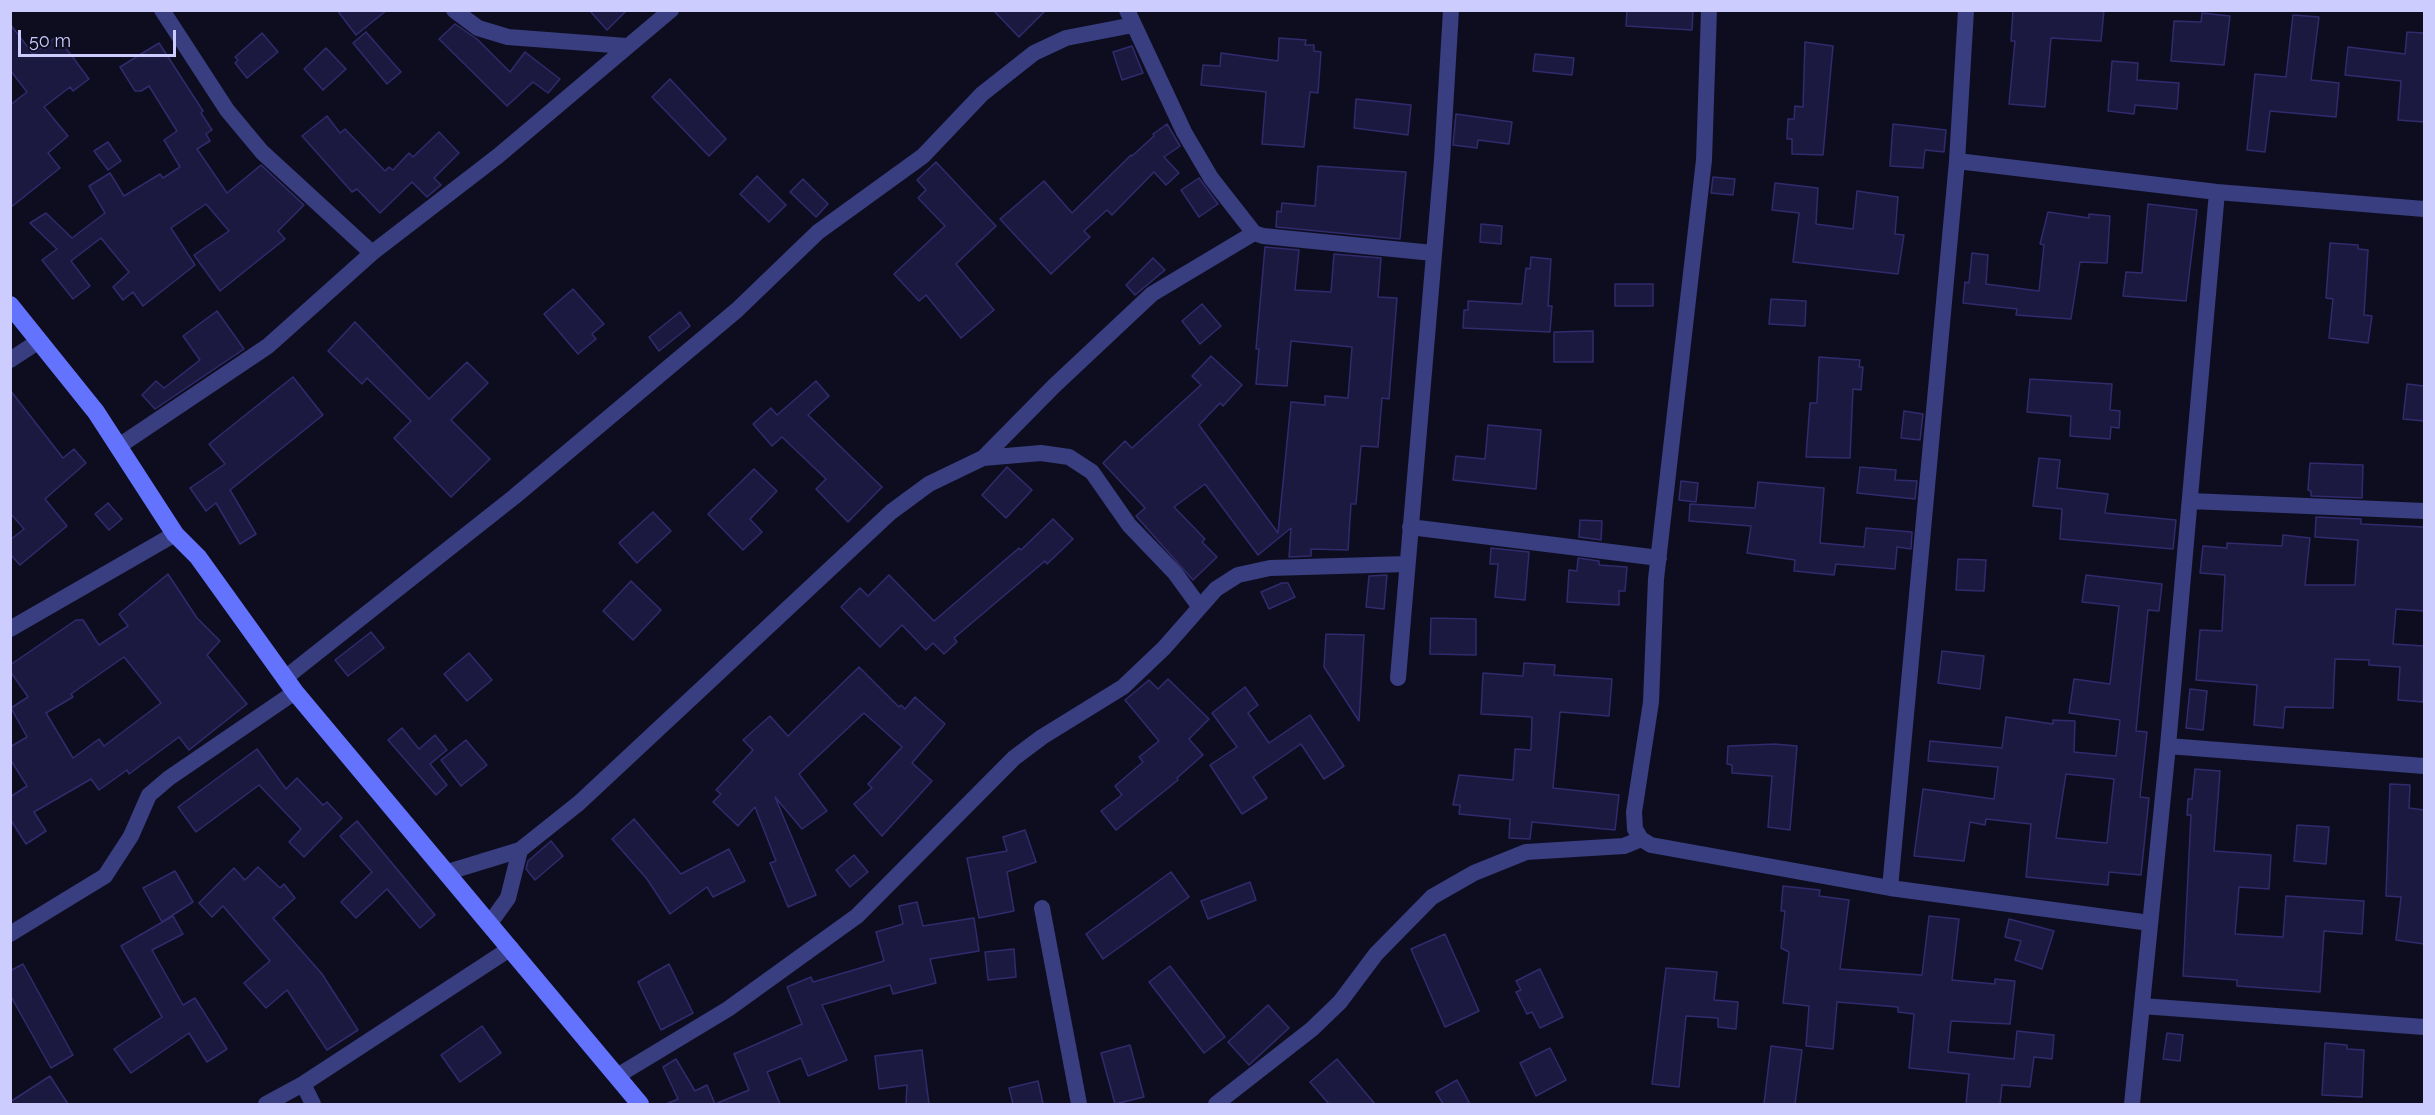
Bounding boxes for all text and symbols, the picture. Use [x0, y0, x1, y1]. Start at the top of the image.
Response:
scale bar [21, 18, 178, 56]
text: 50 m [29, 30, 71, 51]

